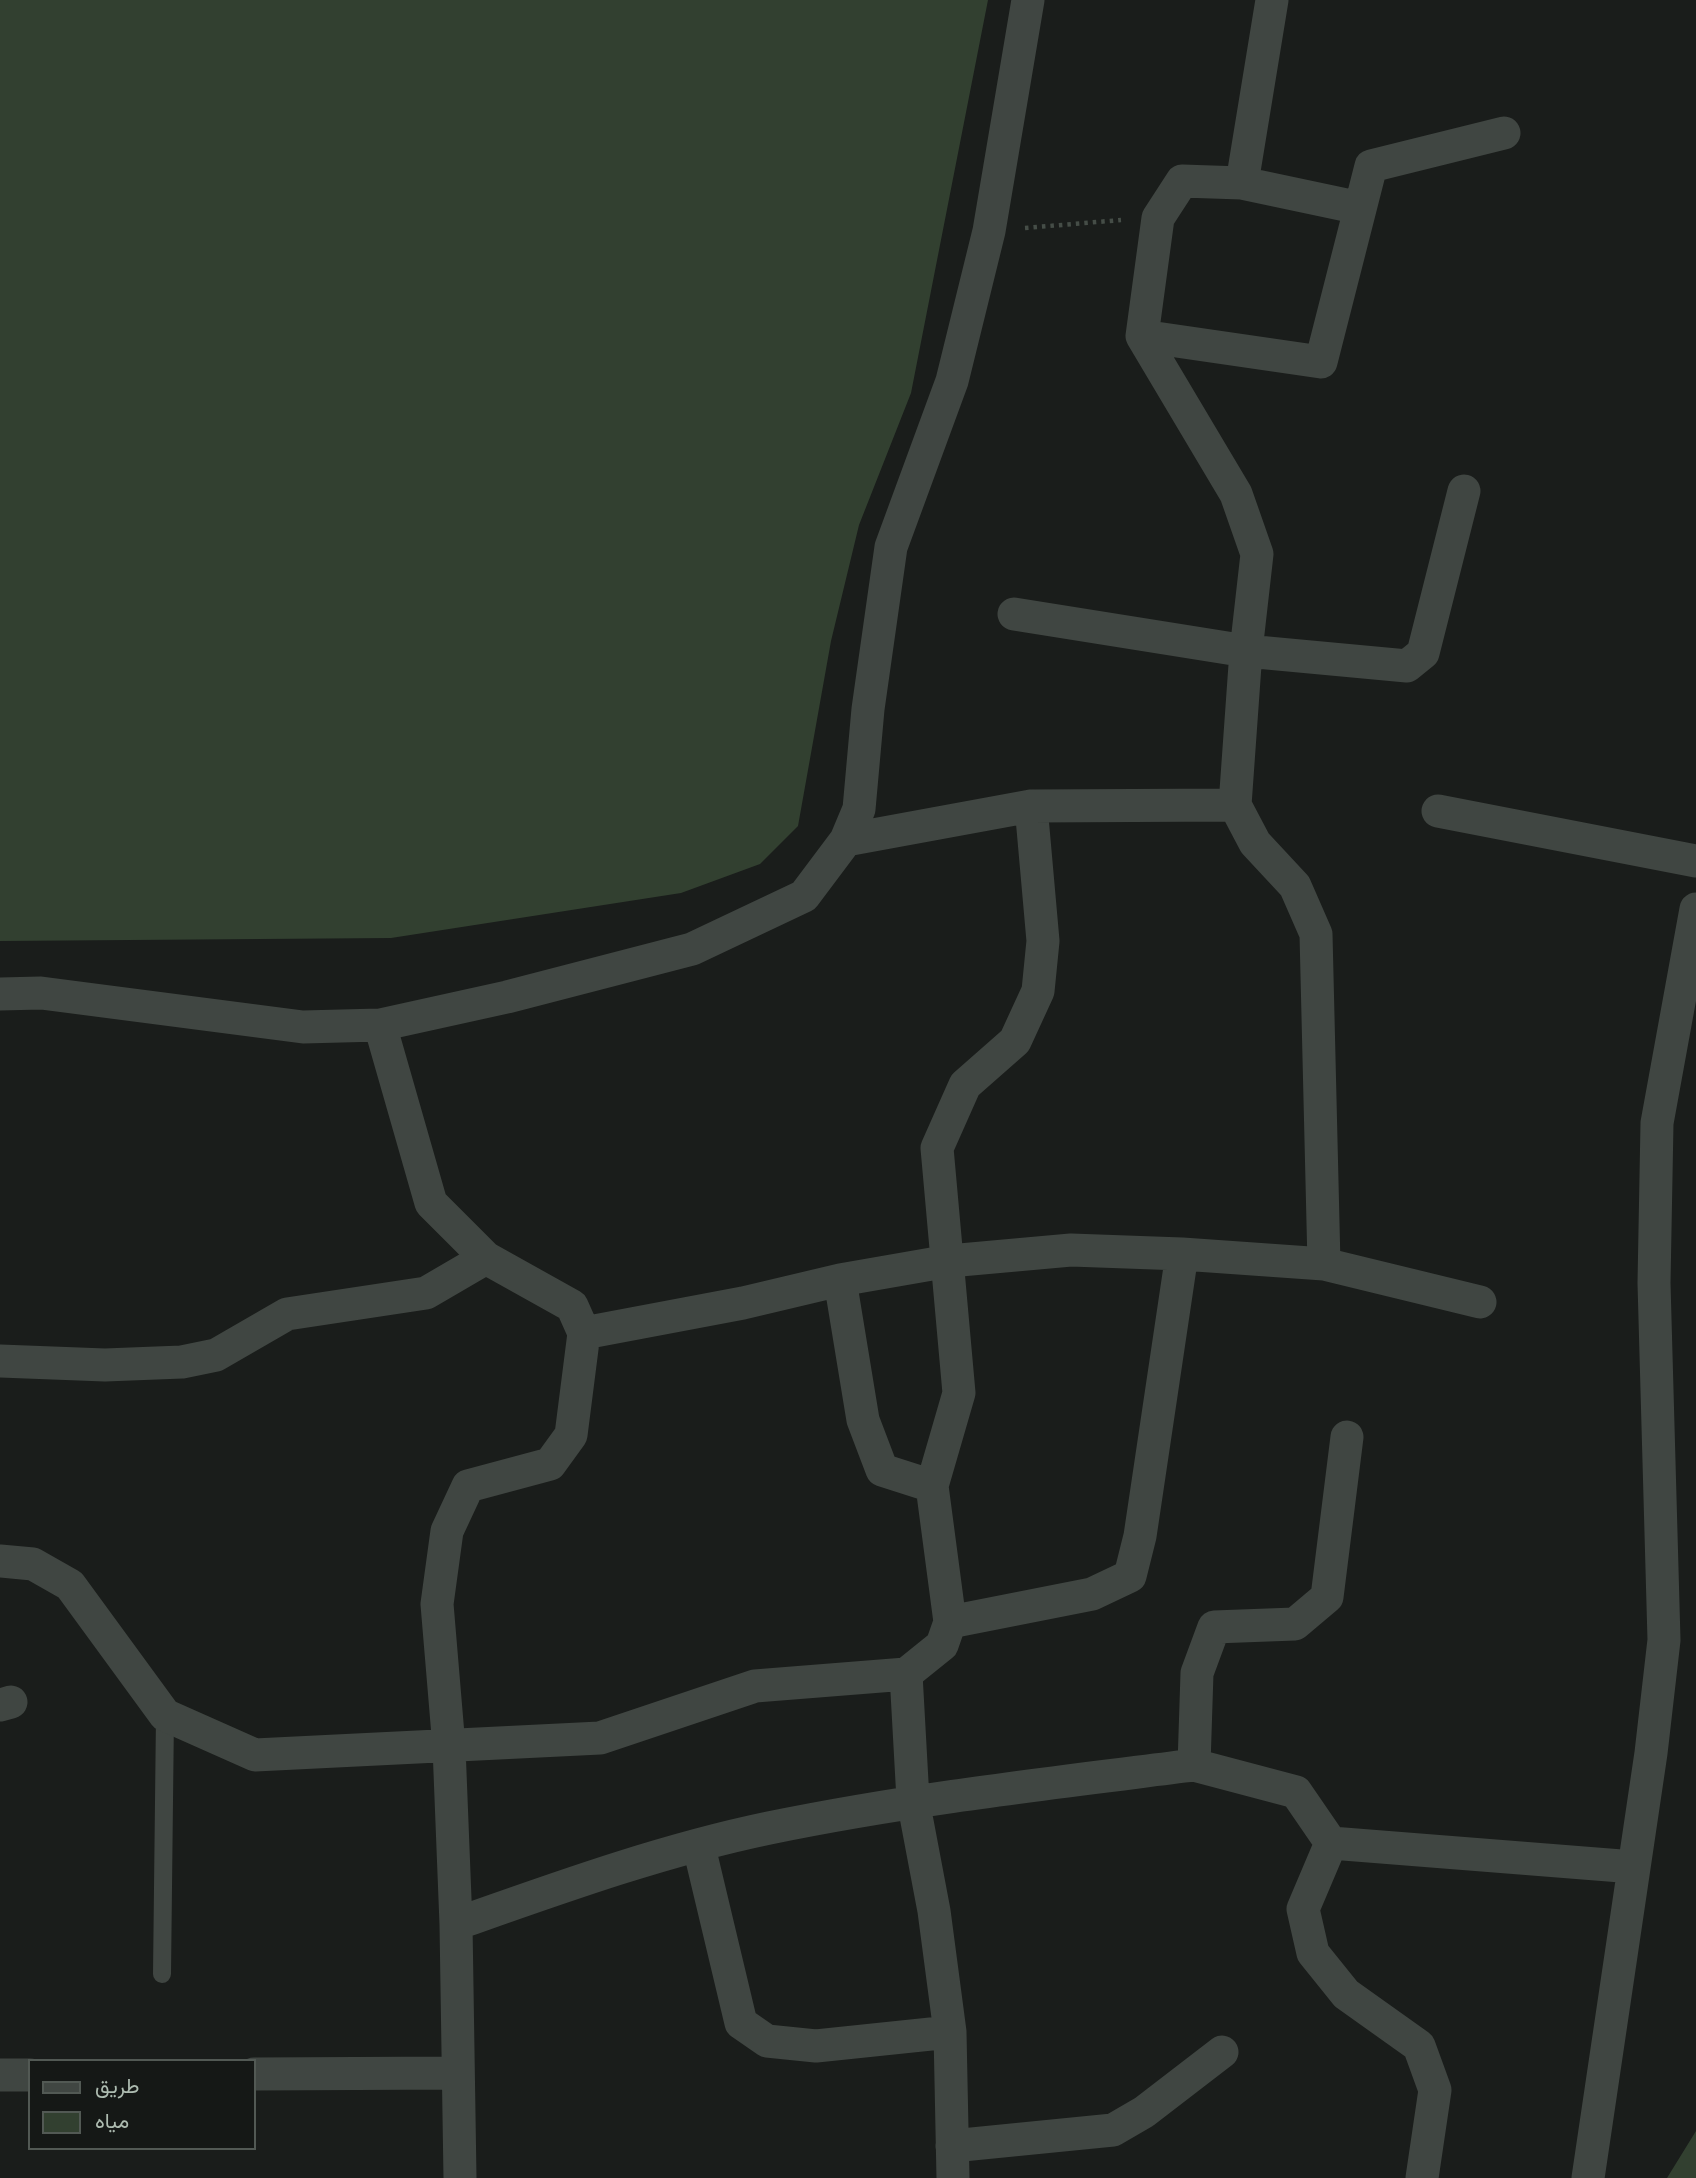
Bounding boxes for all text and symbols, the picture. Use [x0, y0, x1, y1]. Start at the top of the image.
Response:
legend [28, 2059, 256, 2150]
text: طريق [95, 2073, 140, 2099]
text: مياه [95, 2108, 129, 2134]

